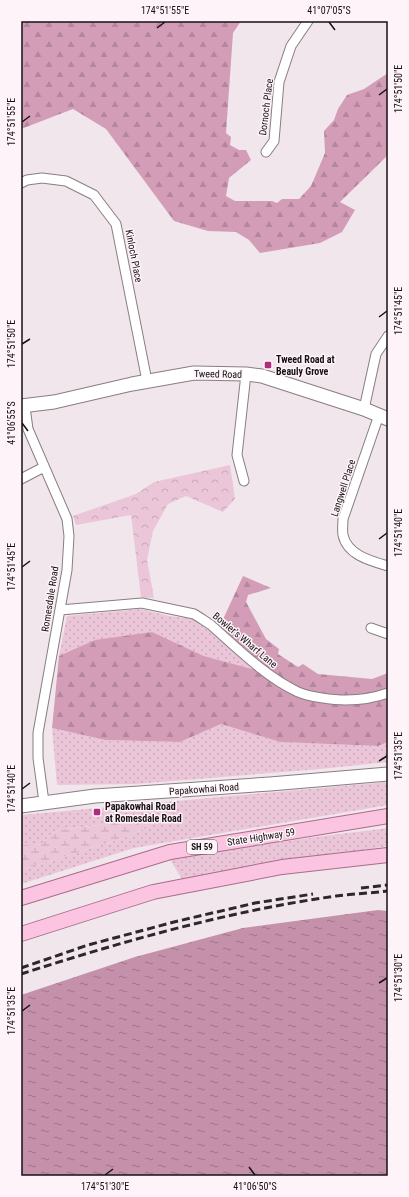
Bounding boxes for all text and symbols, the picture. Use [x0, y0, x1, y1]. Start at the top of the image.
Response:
text: 174°51'55"E [141, 5, 189, 16]
text: 41°07'05"S [307, 5, 351, 16]
text: 174°51'50"E [393, 65, 404, 113]
street label: Dornoch Place [257, 78, 275, 136]
text: 174°51'55"E [6, 98, 17, 146]
street label: Kinloch Place [123, 229, 145, 284]
text: 174°51'45"E [393, 287, 404, 335]
text: 174°51'50"E [6, 320, 17, 368]
place label: Tweed Road at Beauly Grove [276, 354, 335, 377]
marker: Tweed Road at Beauly Grove [263, 360, 273, 370]
street label: Tweed Road [194, 368, 242, 380]
text: 41°06'55"S [6, 401, 17, 445]
street label: Langwell Place [329, 458, 357, 518]
text: 174°51'40"E [393, 509, 404, 557]
text: 174°51'45"E [6, 543, 17, 591]
street label: Romesdale Road [39, 565, 61, 633]
street label: Bowler's Wharf Lane [211, 610, 279, 670]
text: 174°51'35"E [393, 732, 404, 780]
text: 174°51'40"E [6, 765, 17, 813]
street label: Papakowhai Road [169, 781, 239, 797]
place label: Papakowhai Road at Romesdale Road [105, 801, 182, 824]
marker: Papakowhai Road at Romesdale Road [92, 807, 102, 817]
street label: State Highway 59 [226, 826, 296, 848]
road number: SH 59 [187, 840, 217, 854]
text: 174°51'30"E [393, 954, 404, 1002]
text: 174°51'35"E [6, 987, 17, 1035]
text: 174°51'30"E [81, 1181, 129, 1192]
text: 41°06'50"S [233, 1181, 277, 1192]

